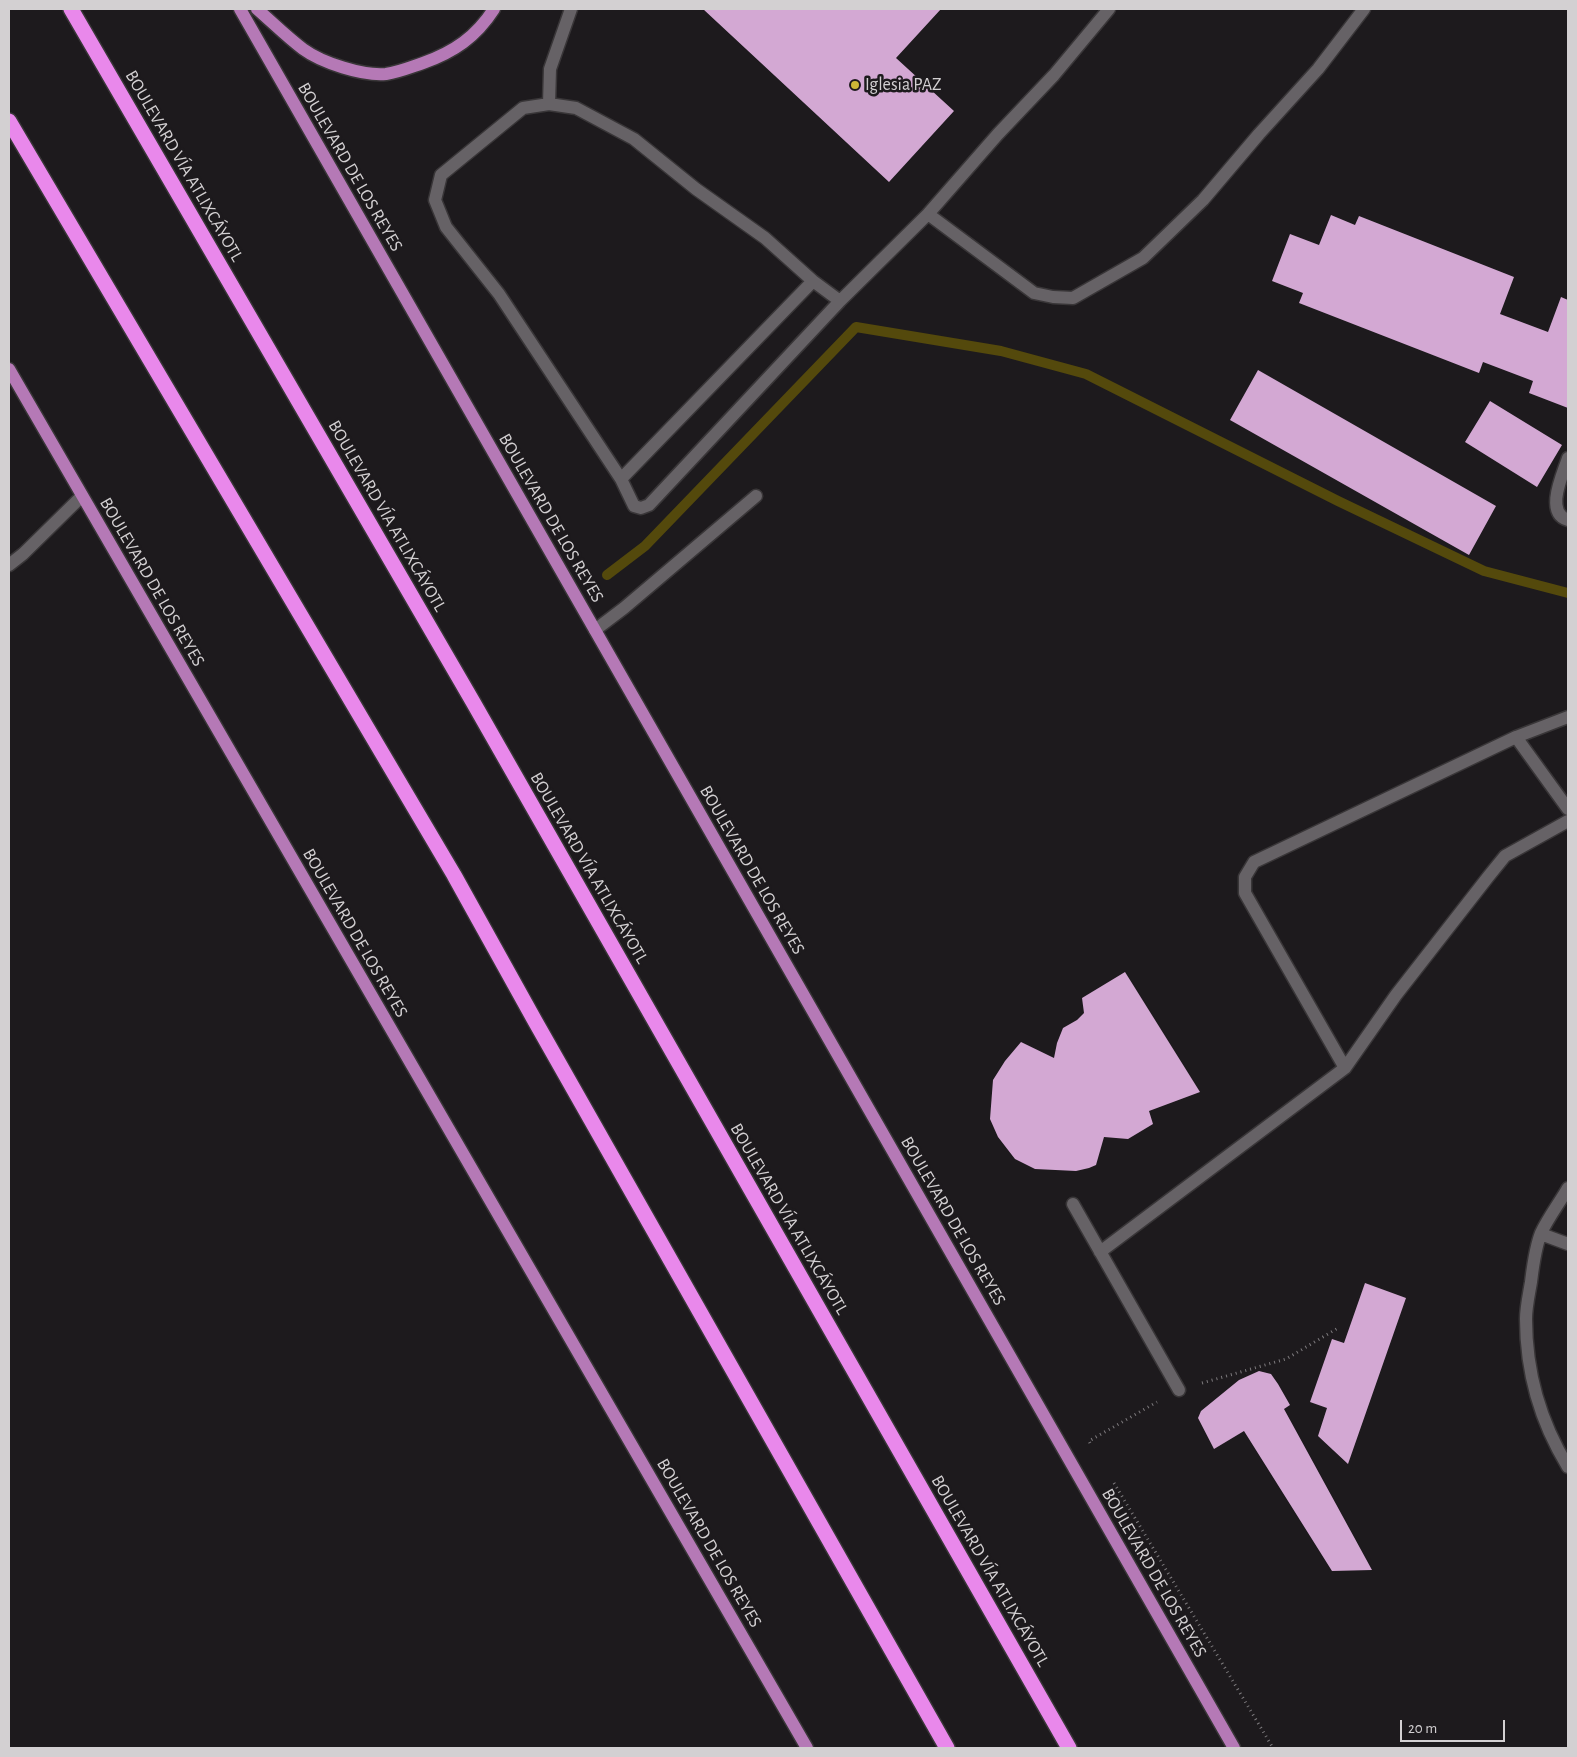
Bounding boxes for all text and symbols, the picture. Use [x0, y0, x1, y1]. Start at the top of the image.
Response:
street label: BOULEVARD VÍA ATLIXCÁYOTL [120, 67, 248, 265]
place label: Iglesia PAZ [865, 74, 942, 96]
street label: BOULEVARD DE LOS REYES [293, 79, 407, 255]
marker: Iglesia PAZ [849, 79, 861, 91]
street label: BOULEVARD VÍA ATLIXCÁYOTL [323, 417, 451, 615]
street label: BOULEVARD DE LOS REYES [494, 430, 608, 606]
street label: BOULEVARD DE LOS REYES [95, 494, 209, 670]
street label: BOULEVARD VÍA ATLIXCÁYOTL [525, 769, 653, 967]
street label: BOULEVARD DE LOS REYES [695, 782, 809, 958]
street label: BOULEVARD DE LOS REYES [298, 845, 412, 1021]
street label: BOULEVARD VÍA ATLIXCÁYOTL [725, 1120, 853, 1318]
street label: BOULEVARD DE LOS REYES [896, 1133, 1010, 1309]
street label: BOULEVARD DE LOS REYES [652, 1455, 766, 1631]
street label: BOULEVARD VÍA ATLIXCÁYOTL [926, 1472, 1054, 1670]
street label: BOULEVARD DE LOS REYES [1097, 1485, 1211, 1661]
scale bar [1402, 1710, 1507, 1742]
text: 20 m [1408, 1721, 1437, 1736]

